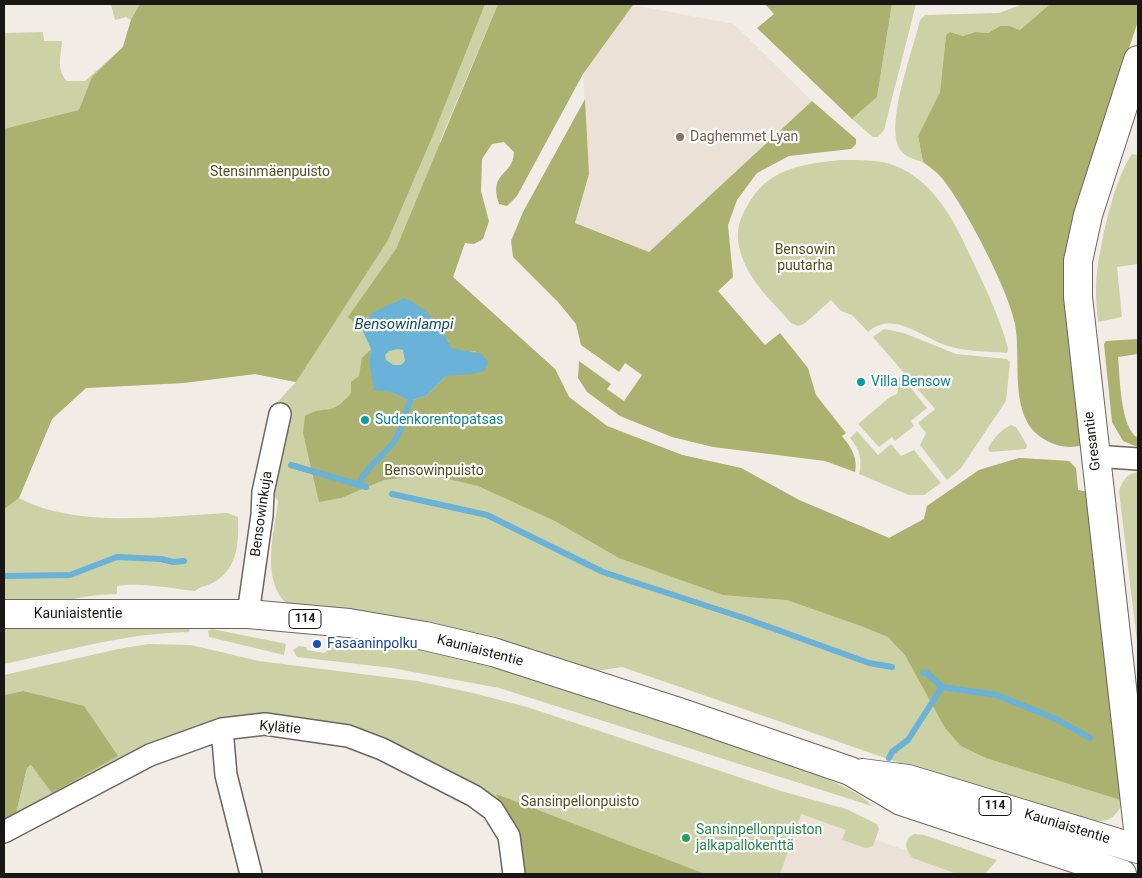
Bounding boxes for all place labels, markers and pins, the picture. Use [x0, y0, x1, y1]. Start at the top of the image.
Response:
place label: Daghemmet Lyan [690, 129, 798, 145]
marker: Daghemmet Lyan [674, 131, 686, 143]
place label: Villa Bensow [871, 374, 951, 390]
marker: Villa Bensow [855, 376, 867, 388]
place label: Sudenkorentopatsas [375, 412, 503, 428]
marker: Sudenkorentopatsas [359, 414, 371, 426]
place label: Fasaaninpolku [327, 636, 418, 652]
marker: Fasaaninpolku [311, 638, 323, 650]
place label: Sansinpellonpuiston jalkapallokenttä [696, 822, 822, 854]
marker: Sansinpellonpuiston jalkapallokenttä [680, 832, 692, 844]

